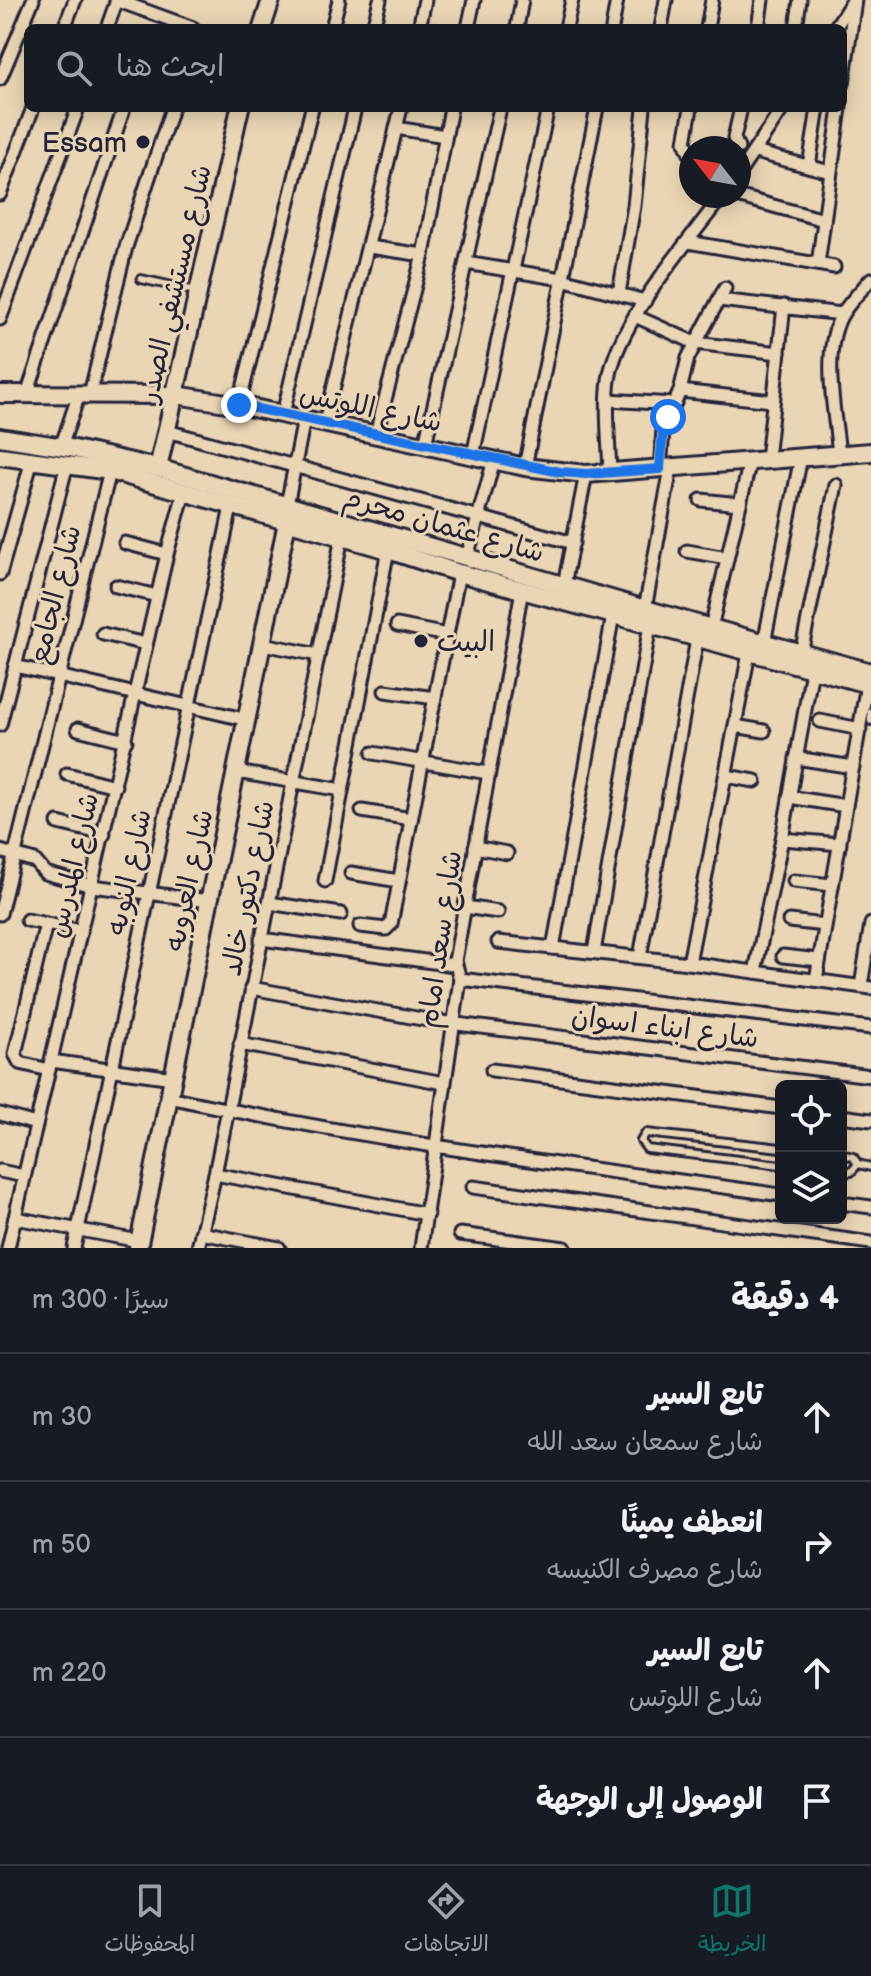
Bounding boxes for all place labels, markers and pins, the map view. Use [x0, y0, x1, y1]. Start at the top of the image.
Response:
place label: Essam [42, 127, 127, 160]
marker: Essam [134, 133, 152, 151]
place label: البيت [437, 626, 495, 659]
marker: البيت [412, 632, 430, 650]

